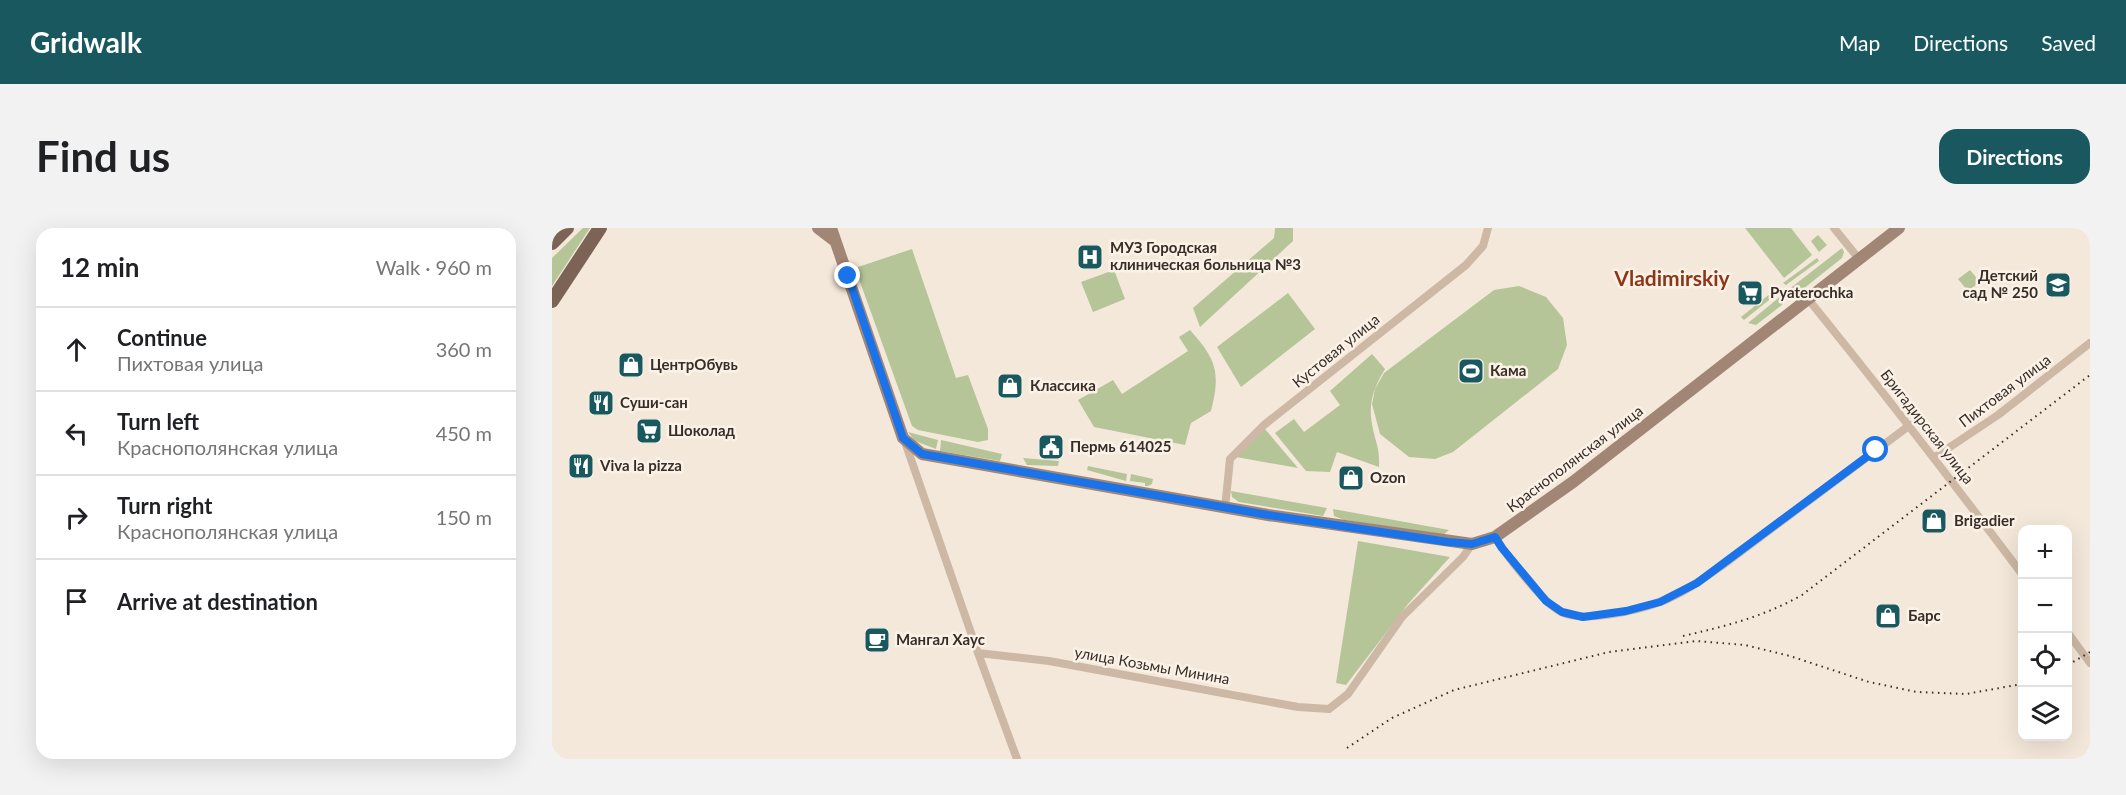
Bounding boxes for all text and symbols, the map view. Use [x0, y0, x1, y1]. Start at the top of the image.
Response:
text: Gridwalk [30, 25, 142, 59]
text: Map [1839, 30, 1880, 55]
text: Directions [1913, 30, 2008, 55]
text: Saved [2041, 30, 2096, 55]
button: Directions [1939, 129, 2090, 184]
text: Find us [36, 131, 170, 181]
place label: МУЗ Городская клиническая больница №3 [1110, 238, 1301, 273]
hospital icon: МУЗ Городская клиническая больница №3 [1075, 242, 1105, 272]
text: 12 min [60, 251, 140, 283]
text: Walk · 960 m [376, 255, 492, 279]
route end [834, 262, 860, 288]
district label: Vladimirskiy [1613, 265, 1731, 290]
place label: Детский сад № 250 [1963, 266, 2038, 301]
school or university icon: Детский сад № 250 [2043, 270, 2073, 300]
supermarket icon: Pyaterochka [1735, 278, 1765, 308]
place label: Pyaterochka [1770, 283, 1853, 301]
street label: Кустовая улица [1288, 310, 1383, 391]
text: Continue [117, 324, 207, 351]
icon: ahead [60, 333, 93, 366]
text: 360 m [436, 337, 492, 361]
shop icon: ЦентрОбувь [616, 350, 646, 380]
street label: Пихтовая улица [1955, 350, 2054, 430]
text: Пихтовая улица [117, 351, 264, 375]
place label: ЦентрОбувь [650, 355, 738, 373]
sports icon: Кама [1456, 356, 1486, 386]
place label: Кама [1490, 361, 1526, 379]
street label: Бригадирская улица [1877, 365, 1978, 487]
shop icon: Классика [995, 371, 1025, 401]
place label: Классика [1030, 376, 1096, 394]
restaurant icon: Суши-сан [586, 388, 616, 418]
place label: Суши-сан [620, 393, 688, 411]
street label: Краснополянская улица [1503, 401, 1646, 515]
text: Turn left [117, 408, 199, 435]
supermarket icon: Шоколад [634, 416, 664, 446]
icon: left [60, 417, 93, 450]
text: 450 m [436, 421, 492, 445]
place label: Шоколад [668, 421, 736, 439]
public building icon: Пермь 614025 [1036, 432, 1066, 462]
text: Краснополянская улица [117, 435, 338, 459]
route start [1862, 436, 1888, 462]
place label: Пермь 614025 [1070, 437, 1171, 455]
restaurant icon: Viva la pizza [566, 451, 596, 481]
place label: Viva la pizza [599, 456, 682, 474]
shop icon: Ozon [1336, 463, 1366, 493]
place label: Ozon [1370, 468, 1406, 486]
text: Turn right [117, 492, 212, 519]
icon: right [60, 501, 93, 534]
text: 150 m [436, 505, 492, 529]
shop icon: Brigadier [1919, 506, 1949, 536]
place label: Brigadier [1954, 511, 2015, 529]
text: Краснополянская улица [117, 519, 338, 543]
map controls [2018, 525, 2072, 741]
button: + [2018, 525, 2072, 579]
button: − [2018, 579, 2072, 633]
icon: arrive [60, 585, 93, 618]
text: Arrive at destination [117, 588, 318, 615]
shop icon: Барс [1873, 601, 1903, 631]
place label: Барс [1908, 606, 1941, 624]
cafe icon: Мангал Хаус [862, 625, 892, 655]
place label: Мангал Хаус [896, 630, 985, 648]
button: locate [2018, 633, 2072, 687]
street label: улица Козьмы Минина [1073, 642, 1231, 688]
button: layers [2018, 687, 2072, 741]

